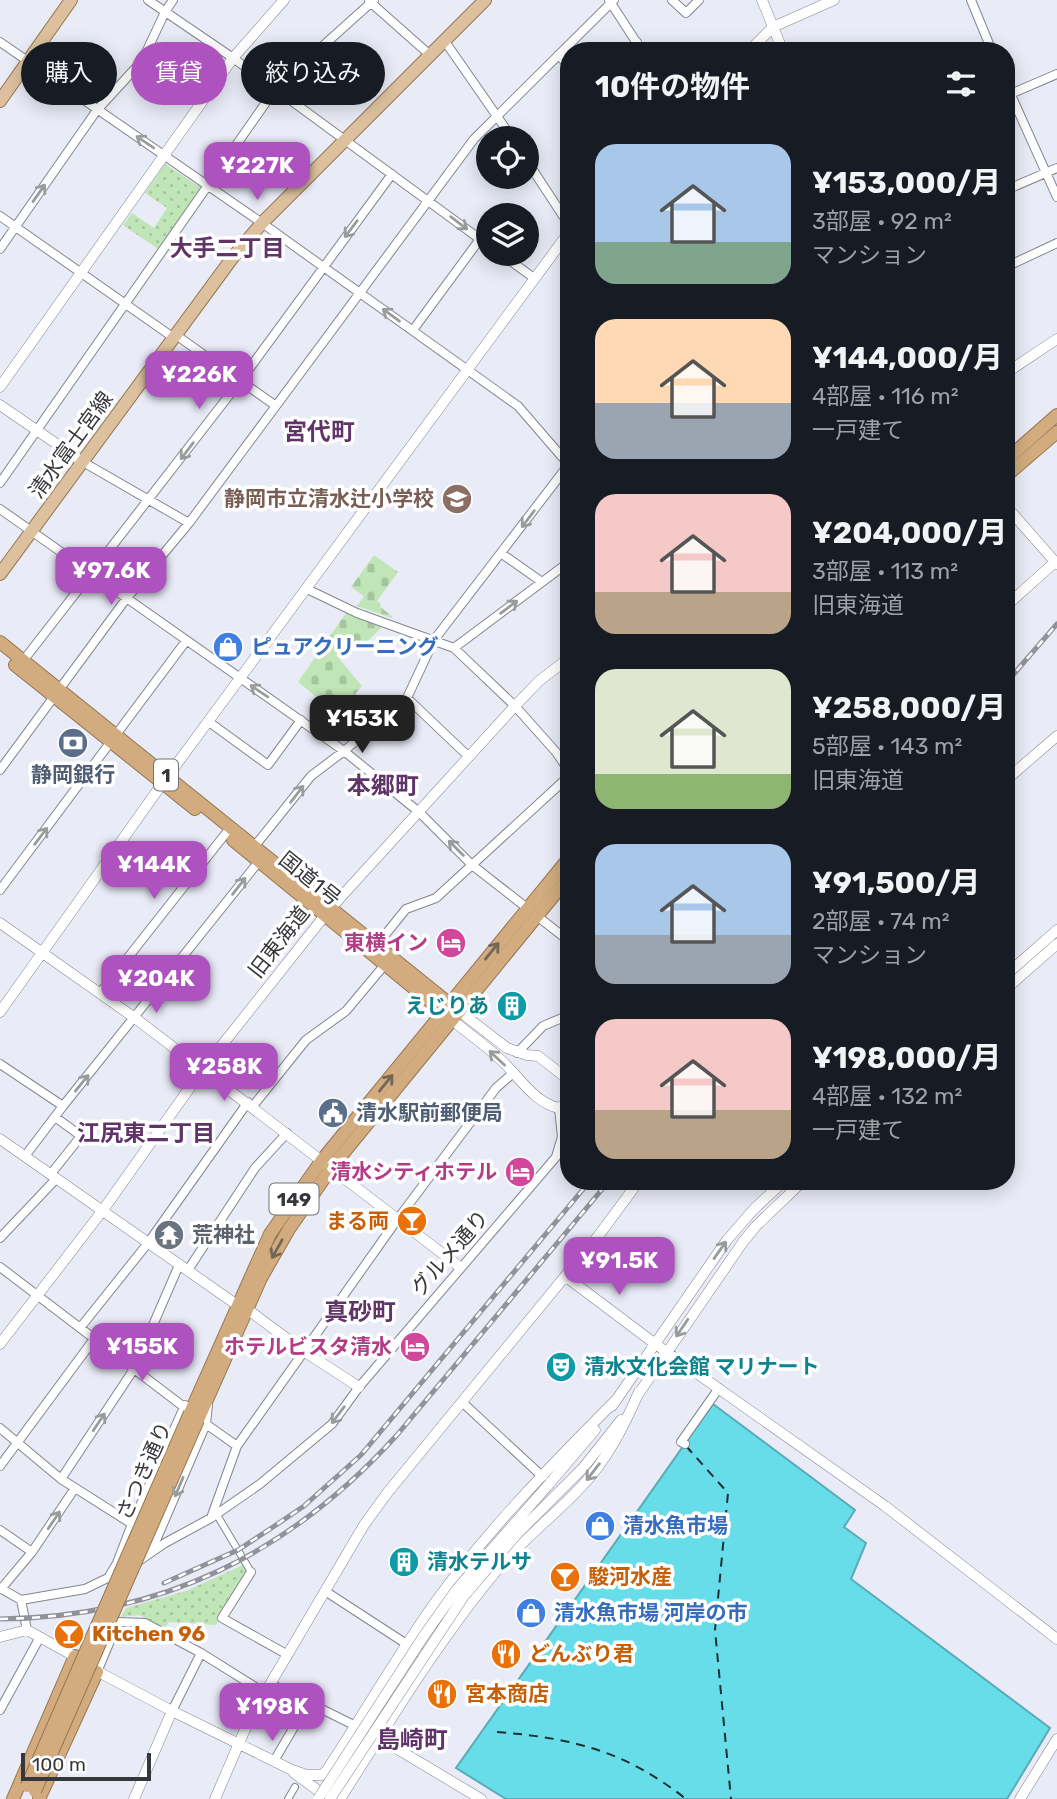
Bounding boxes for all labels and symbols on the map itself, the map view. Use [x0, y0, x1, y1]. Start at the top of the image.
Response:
one-way arrow [135, 135, 155, 149]
pin: ¥227K [208, 142, 306, 202]
one-way arrow [32, 184, 46, 203]
one-way arrow [449, 216, 468, 230]
one-way arrow [344, 219, 359, 237]
district label: 大手二丁目 [170, 234, 285, 262]
one-way arrow [382, 308, 401, 322]
pin: ¥226K [150, 352, 248, 411]
street label: 清水富士宮線 [23, 386, 118, 503]
district label: 宮代町 [283, 418, 355, 446]
one-way arrow [180, 441, 194, 460]
school or university icon: 静岡市立清水辻小学校 [440, 482, 474, 516]
place label: 静岡市立清水辻小学校 [224, 486, 434, 511]
one-way arrow [521, 509, 535, 528]
pin: ¥97.6K [54, 548, 168, 607]
one-way arrow [499, 600, 518, 614]
shop icon: ピュアクリーニング [211, 630, 245, 664]
place label: ピュアクリーニング [251, 634, 439, 659]
one-way arrow [250, 684, 269, 698]
pin: ¥153K [313, 696, 411, 755]
bank icon: 静岡銀行 [56, 726, 90, 760]
road number: 1 [154, 760, 178, 790]
place label: 静岡銀行 [31, 762, 115, 787]
district label: 本郷町 [347, 772, 419, 800]
one-way arrow [289, 785, 304, 803]
one-way arrow [33, 826, 48, 845]
one-way arrow [447, 840, 464, 857]
pin: ¥144K [105, 842, 203, 901]
street label: 国道1号 [274, 846, 346, 911]
one-way arrow [232, 877, 247, 896]
street label: 旧東海道 [243, 901, 314, 982]
hotel icon: 東横イン [434, 926, 468, 960]
place label: 東横イン [344, 930, 428, 955]
one-way arrow [485, 942, 500, 960]
pin: ¥204K [107, 956, 205, 1015]
building icon: えじりあ [495, 989, 529, 1023]
place label: えじりあ [405, 993, 489, 1018]
pin: ¥258K [175, 1044, 273, 1103]
one-way arrow [489, 1049, 506, 1066]
one-way arrow [74, 1074, 90, 1092]
one-way arrow [377, 1074, 393, 1092]
public building icon: 清水駅前郵便局 [316, 1096, 350, 1130]
place label: 清水駅前郵便局 [356, 1100, 503, 1125]
district label: 江尻東二丁目 [77, 1119, 215, 1147]
hotel icon: 清水シティホテル [503, 1155, 537, 1189]
place label: 清水シティホテル [330, 1159, 497, 1184]
road number: 149 [270, 1184, 318, 1214]
bar icon: まる両 [395, 1204, 429, 1238]
street label: グルメ通り [406, 1205, 493, 1300]
place label: まる両 [326, 1208, 389, 1233]
temple icon: 荒神社 [152, 1218, 186, 1252]
place label: 荒神社 [192, 1222, 255, 1247]
one-way arrow [270, 1238, 284, 1258]
pin: ¥91.5K [562, 1238, 676, 1297]
one-way arrow [713, 1241, 727, 1260]
district label: 真砂町 [324, 1298, 396, 1326]
one-way arrow [675, 1318, 689, 1337]
pin: ¥155K [93, 1324, 191, 1383]
hotel icon: ホテルビスタ清水 [398, 1330, 432, 1364]
place label: ホテルビスタ清水 [224, 1334, 392, 1359]
theatre icon: 清水文化会館 マリナート [544, 1350, 578, 1384]
place label: 清水文化会館 マリナート [584, 1354, 819, 1379]
one-way arrow [331, 1405, 346, 1423]
one-way arrow [92, 1413, 106, 1432]
street label: さつき通り [111, 1418, 176, 1524]
one-way arrow [586, 1463, 601, 1481]
one-way arrow [172, 1476, 185, 1497]
shop icon: 清水魚市場 [583, 1509, 617, 1543]
one-way arrow [47, 1510, 61, 1530]
place label: 清水魚市場 [623, 1513, 728, 1538]
building icon: 清水テルサ [387, 1545, 421, 1579]
place label: 清水テルサ [427, 1549, 532, 1574]
bar icon: 駿河水産 [548, 1560, 582, 1594]
place label: 駿河水産 [588, 1564, 672, 1589]
shop icon: 清水魚市場 河岸の市 [514, 1596, 548, 1630]
place label: 清水魚市場 河岸の市 [554, 1600, 747, 1625]
bar icon: Kitchen 96 [52, 1617, 86, 1651]
place label: Kitchen 96 [92, 1621, 206, 1646]
restaurant icon: どんぶり君 [489, 1637, 523, 1671]
place label: どんぶり君 [529, 1641, 634, 1666]
restaurant icon: 宮本商店 [425, 1677, 459, 1711]
place label: 宮本商店 [465, 1681, 549, 1706]
pin: ¥198K [223, 1684, 321, 1743]
district label: 島崎町 [376, 1726, 448, 1754]
scale bar [21, 1750, 150, 1782]

